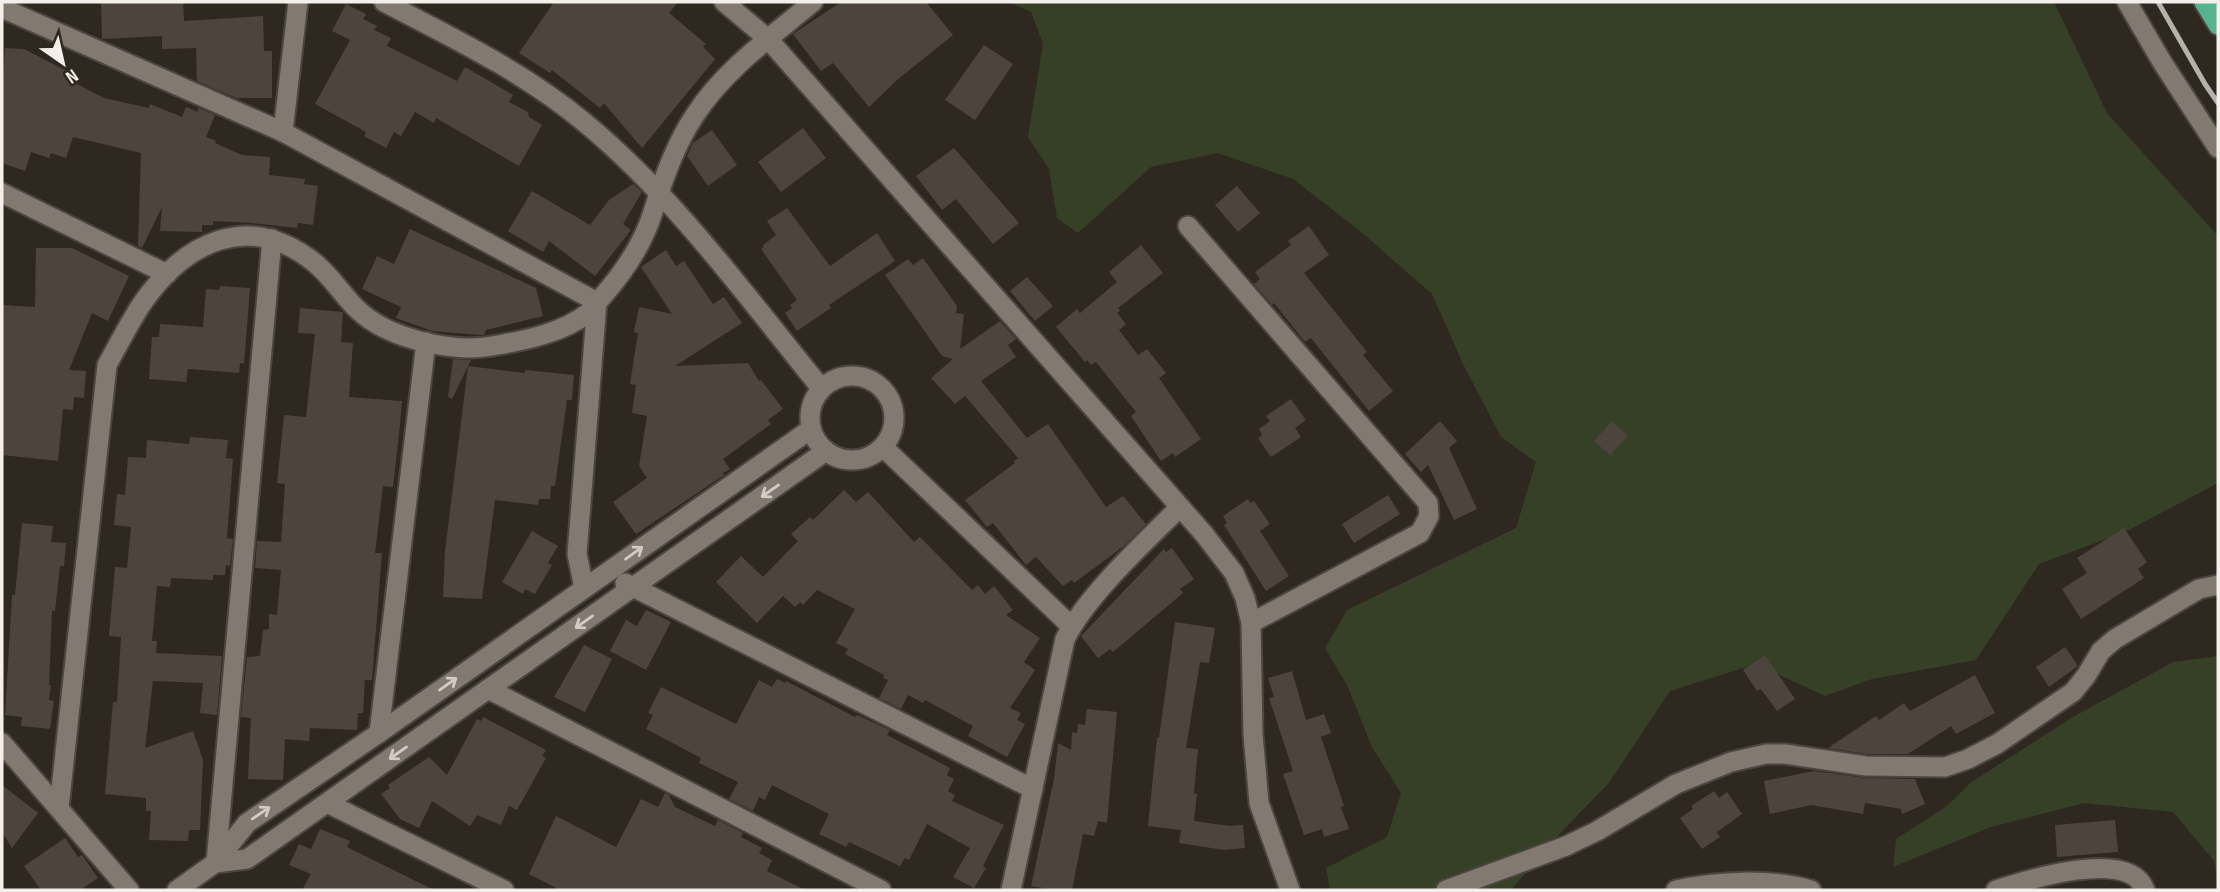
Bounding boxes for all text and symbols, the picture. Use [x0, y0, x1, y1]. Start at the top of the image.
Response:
north arrow [28, 28, 98, 98]
text: N [61, 63, 82, 88]
one-way arrow [761, 484, 780, 498]
one-way arrow [624, 545, 643, 560]
one-way arrow [575, 615, 594, 629]
one-way arrow [438, 677, 457, 691]
one-way arrow [389, 746, 408, 760]
one-way arrow [251, 806, 270, 820]

